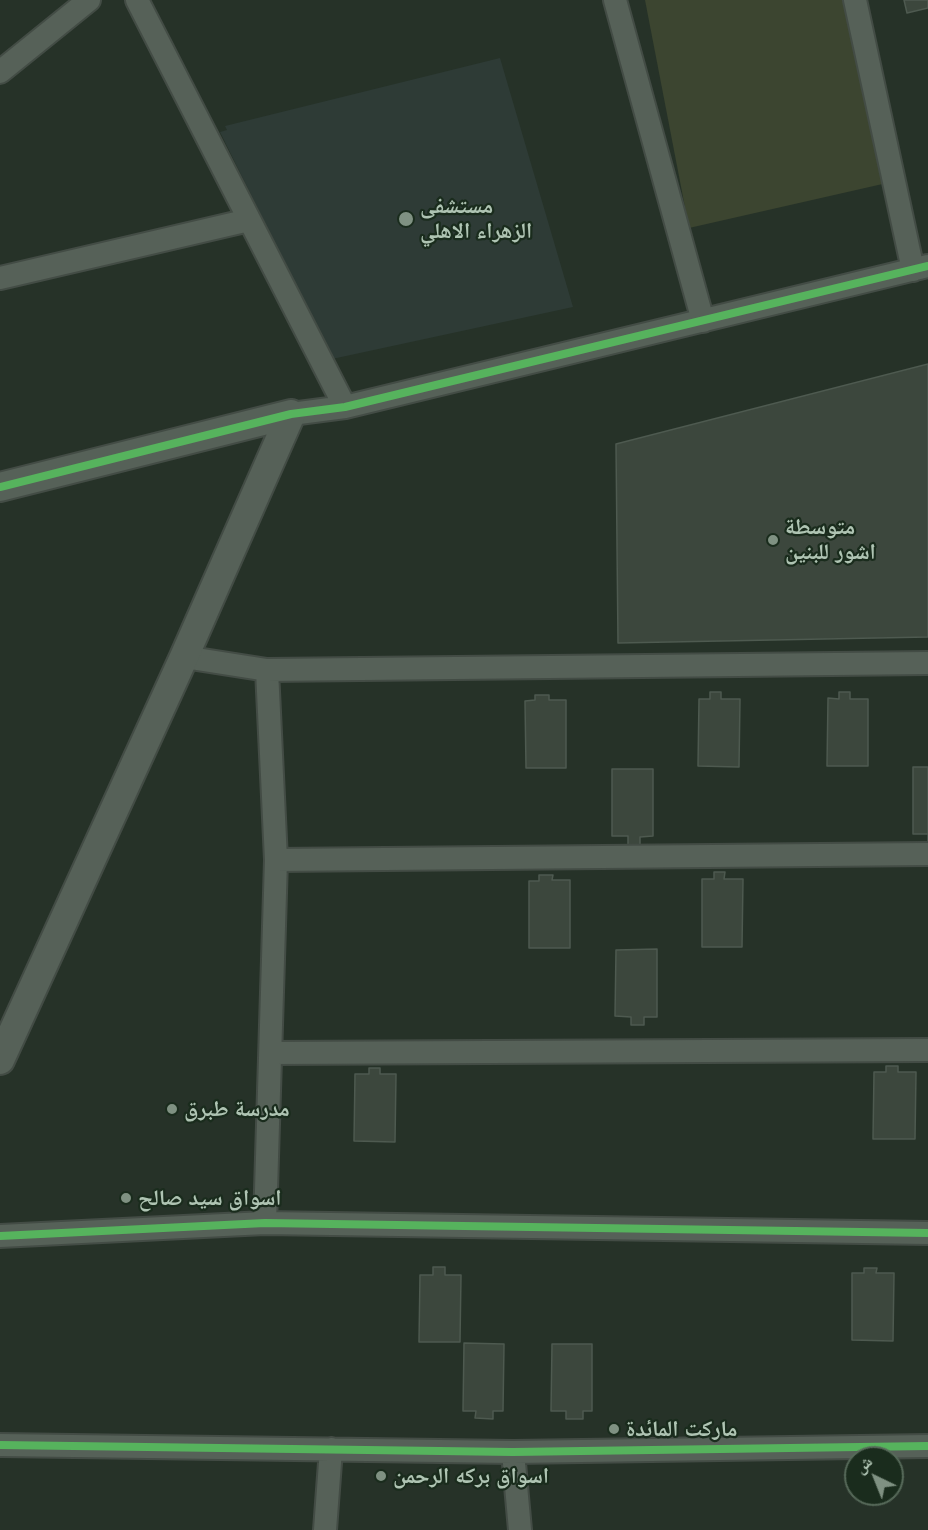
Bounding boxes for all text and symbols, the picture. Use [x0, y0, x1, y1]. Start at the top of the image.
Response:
place label: مستشفى الزهراء الاهلي [420, 193, 532, 244]
marker: مستشفى الزهراء الاهلي [397, 210, 415, 228]
place label: متوسطة اشور للبنين [785, 514, 876, 566]
marker: متوسطة اشور للبنين [766, 533, 780, 547]
place label: مدرسة طبرق [184, 1096, 290, 1122]
marker: مدرسة طبرق [165, 1102, 179, 1116]
place label: اسواق سيد صالح [138, 1185, 282, 1211]
marker: اسواق سيد صالح [119, 1191, 133, 1205]
place label: ماركت المائدة [626, 1416, 737, 1442]
marker: ماركت المائدة [607, 1422, 621, 1436]
north arrow [844, 1446, 904, 1506]
text: ش [850, 1451, 876, 1477]
place label: اسواق بركه الرحمن [393, 1463, 549, 1489]
marker: اسواق بركه الرحمن [374, 1469, 388, 1483]

